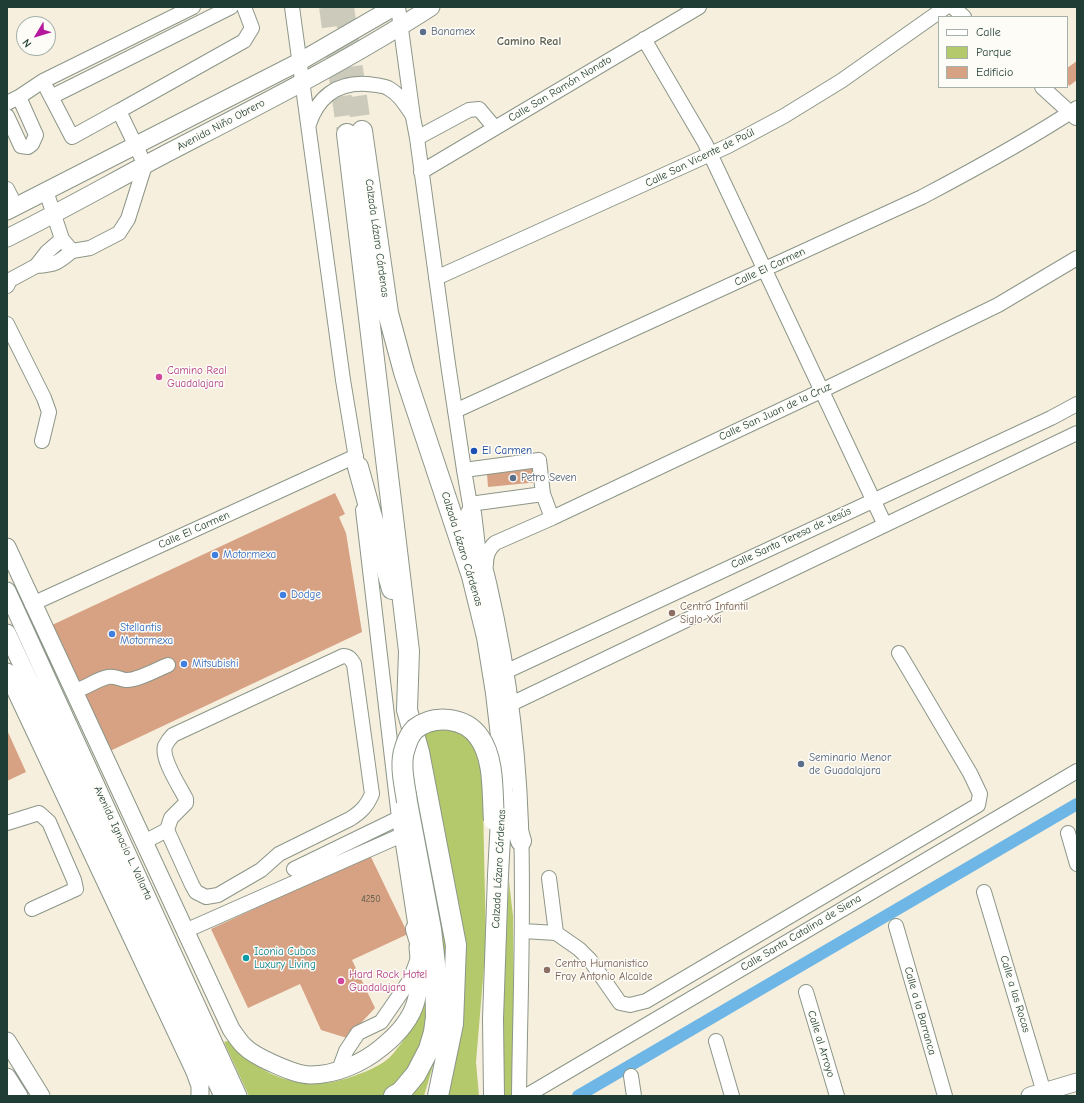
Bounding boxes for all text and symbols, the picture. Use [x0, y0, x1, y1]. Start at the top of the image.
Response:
north arrow [16, 16, 56, 56]
legend [938, 16, 1068, 88]
place label: Banamex [431, 25, 475, 39]
text: Calle [976, 25, 1001, 39]
marker: Banamex [418, 27, 428, 37]
district label: Camino Real [497, 35, 561, 49]
text: N [20, 36, 34, 50]
text: Parque [976, 45, 1011, 59]
street label: Calle San Ramón Nonato [506, 53, 614, 125]
text: Edificio [976, 65, 1013, 79]
street label: Avenida Niño Obrero [175, 96, 267, 154]
street label: Calle San Vicente de Paúl [643, 126, 757, 190]
street label: Calzada Lázaro Cárdenas [362, 178, 392, 298]
street label: Calle El Carmen [732, 245, 808, 289]
place label: Camino Real Guadalajara [167, 364, 227, 390]
marker: Camino Real Guadalajara [154, 372, 164, 382]
street label: Calle San Juan de la Cruz [717, 380, 833, 444]
place label: El Carmen [482, 444, 532, 458]
marker: El Carmen [469, 446, 479, 456]
place label: Petro Seven [521, 471, 577, 485]
marker: Petro Seven [508, 473, 518, 483]
street label: Calzada Lázaro Cárdenas [438, 490, 486, 608]
street label: Calle Santa Teresa de Jesús [729, 504, 853, 572]
street label: Calle El Carmen [156, 508, 232, 552]
place label: Motormexa [223, 548, 276, 562]
marker: Motormexa [210, 550, 220, 560]
place label: Dodge [291, 588, 321, 602]
marker: Dodge [278, 590, 288, 600]
place label: Centro Infantil Siglo Xxi [680, 600, 748, 626]
marker: Centro Infantil Siglo Xxi [667, 608, 677, 618]
place label: Stellantis Motormexa [120, 621, 173, 647]
marker: Stellantis Motormexa [107, 629, 117, 639]
place label: Mitsubishi [192, 657, 238, 671]
marker: Mitsubishi [179, 659, 189, 669]
place label: Seminario Menor de Guadalajara [809, 751, 891, 777]
marker: Seminario Menor de Guadalajara [796, 759, 806, 769]
street label: Avenida Ignacio L. Vallarta [91, 784, 155, 902]
street label: Calzada Lázaro Cárdenas [489, 809, 509, 929]
street label: Calle Santa Catalina de Siena [738, 892, 864, 974]
house number: 4250 [361, 894, 381, 904]
place label: Iconia Cubos Luxury Living [254, 945, 316, 971]
marker: Iconia Cubos Luxury Living [241, 953, 251, 963]
street label: Calle a las Rocas [997, 954, 1033, 1034]
place label: Centro Humanistico Fray Antonio Alcalde [555, 957, 652, 983]
marker: Centro Humanistico Fray Antonio Alcalde [542, 965, 552, 975]
street label: Calle a la Barranca [901, 965, 939, 1057]
place label: Hard Rock Hotel Guadalajara [349, 968, 427, 994]
marker: Hard Rock Hotel Guadalajara [336, 976, 346, 986]
street label: Calle al Arroyo [805, 1009, 837, 1079]

